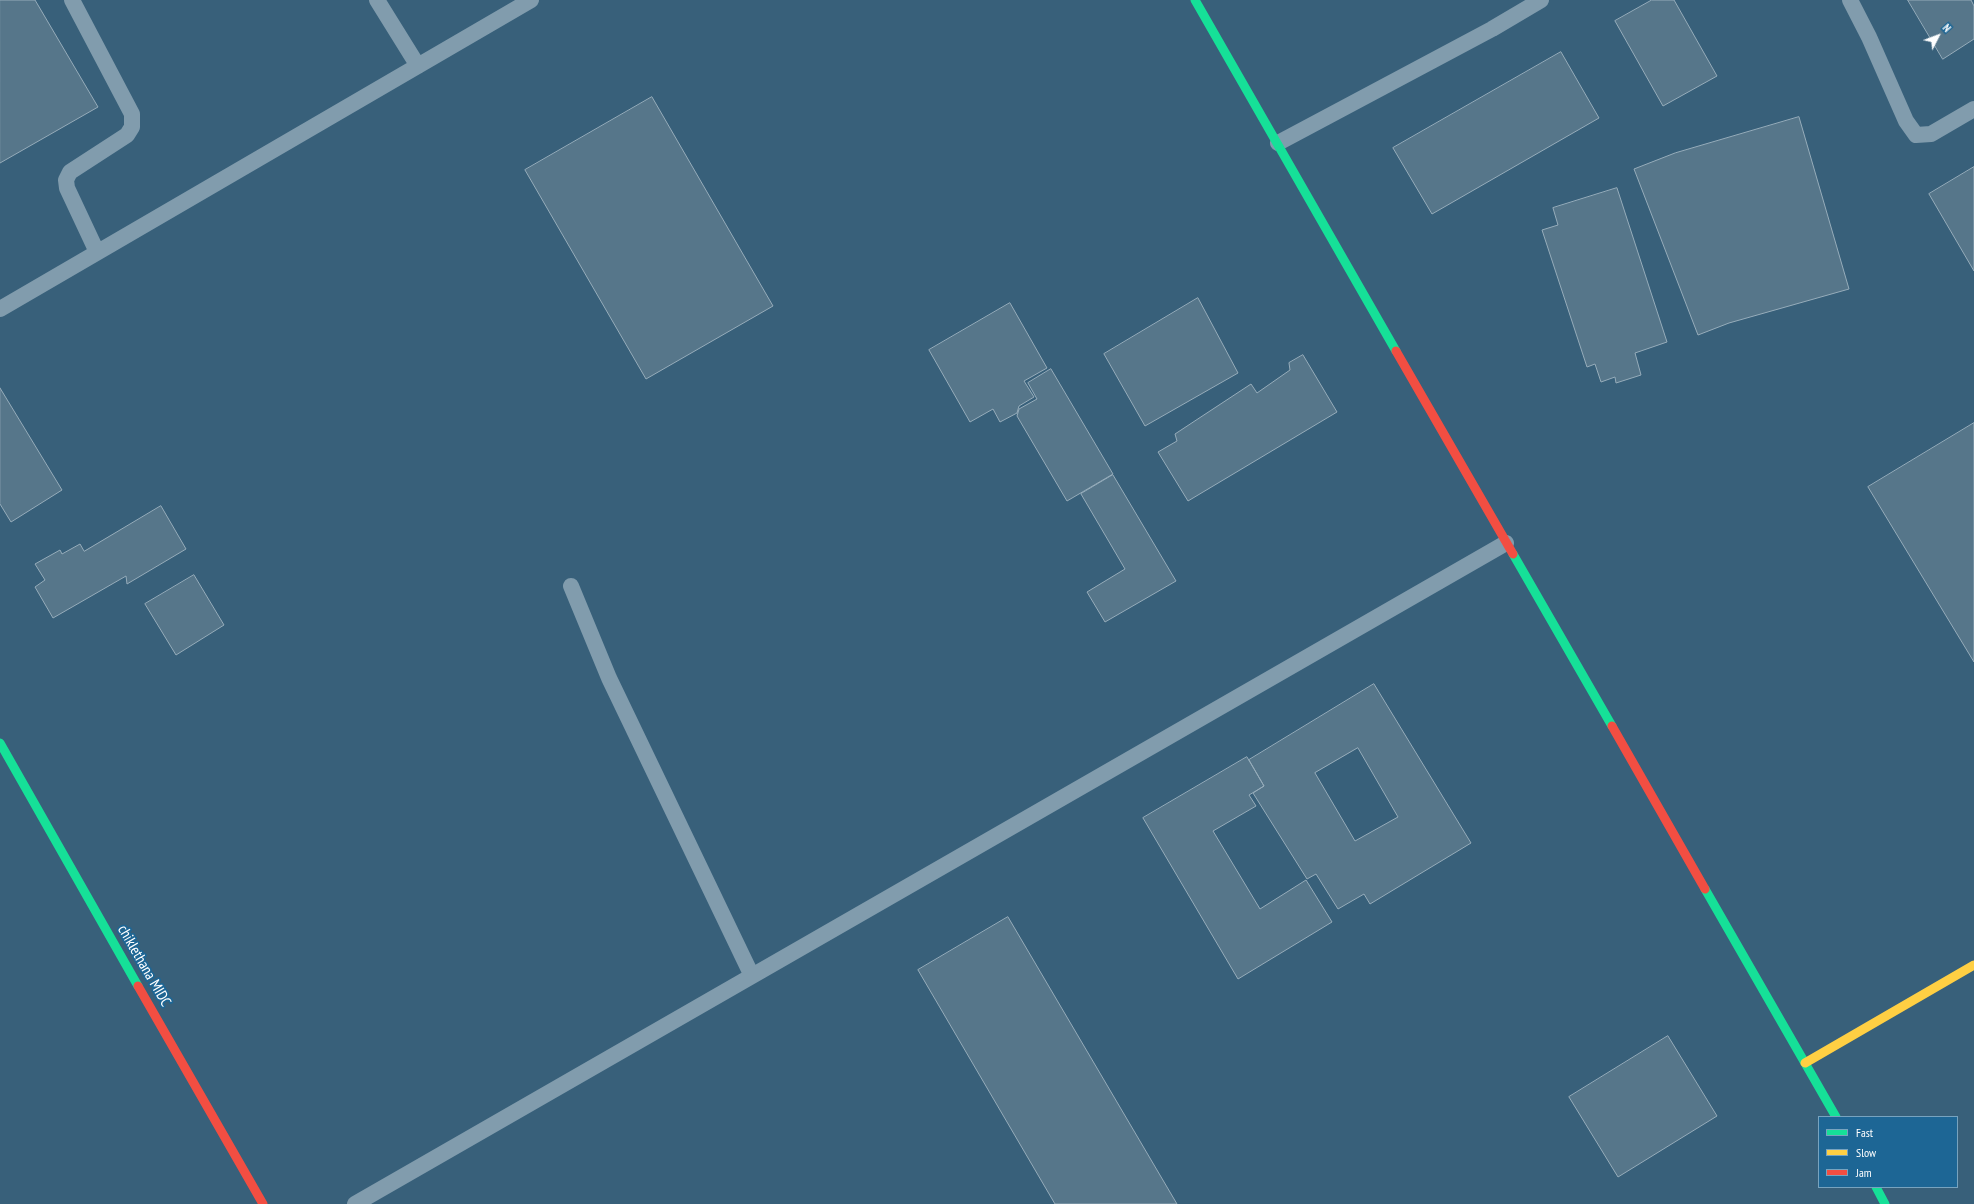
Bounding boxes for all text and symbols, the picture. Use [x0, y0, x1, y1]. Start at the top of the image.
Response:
north arrow [1918, 16, 1958, 56]
text: N [1940, 21, 1954, 35]
street label: chiklethana MIDC [113, 922, 175, 1010]
legend [1818, 1116, 1958, 1188]
text: Fast [1856, 1125, 1873, 1140]
text: Slow [1856, 1145, 1876, 1160]
text: Jam [1856, 1165, 1872, 1180]

